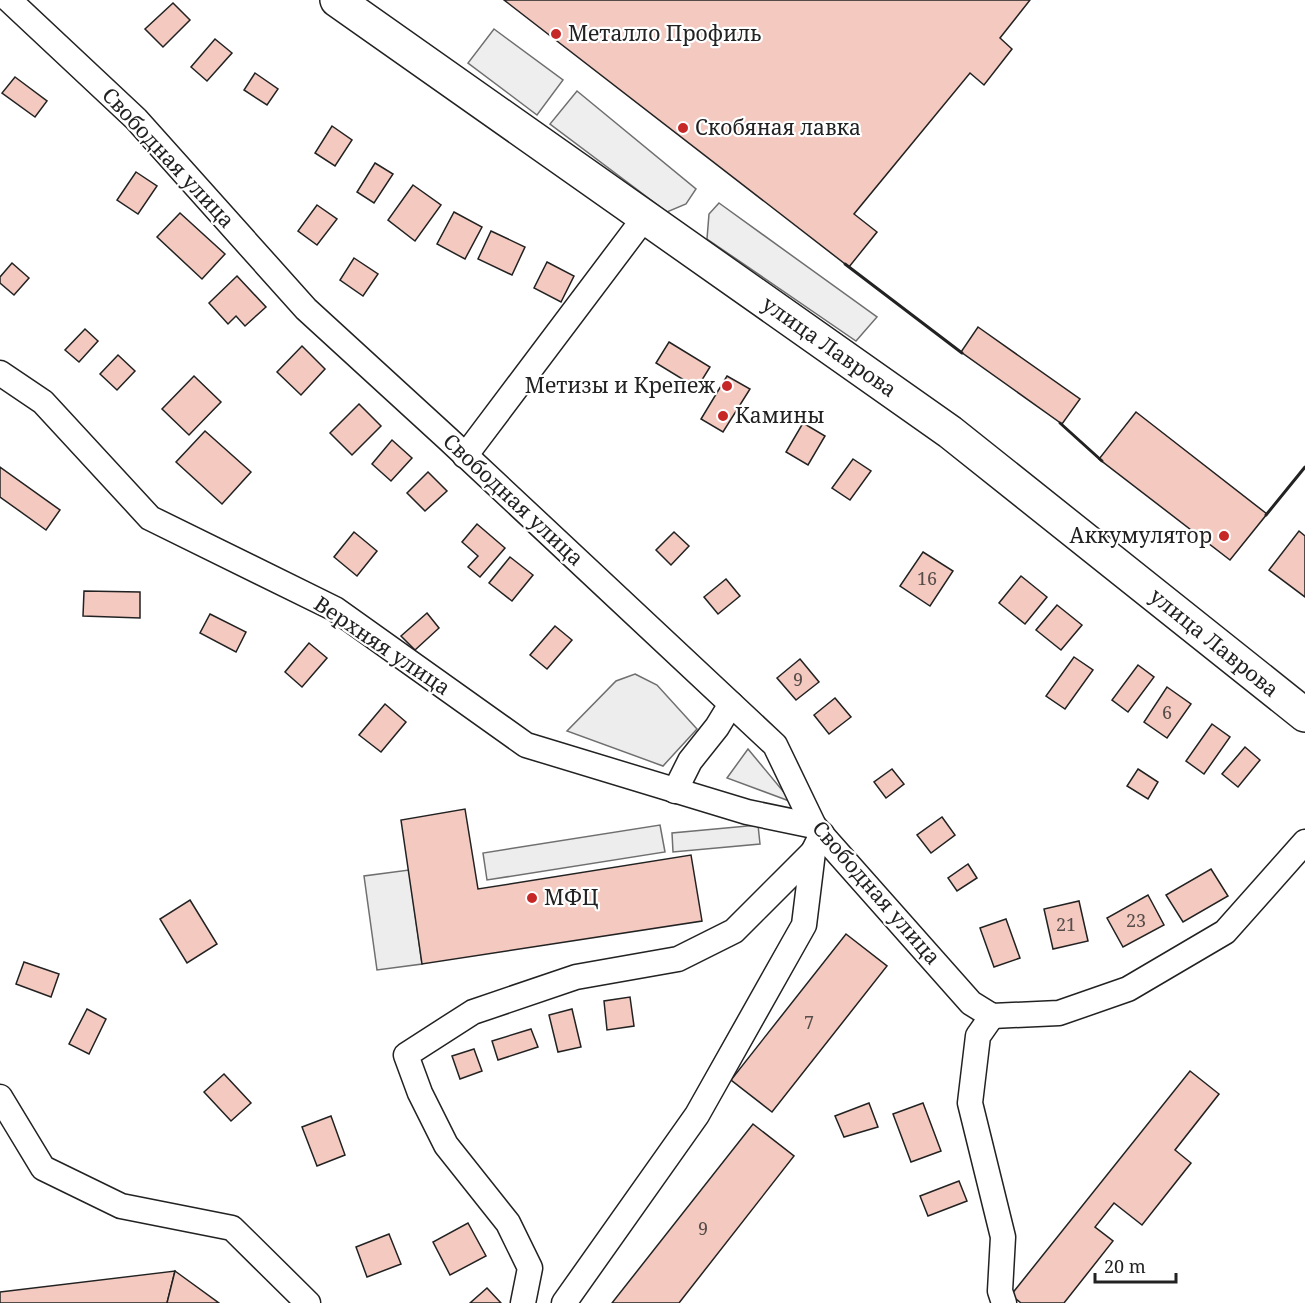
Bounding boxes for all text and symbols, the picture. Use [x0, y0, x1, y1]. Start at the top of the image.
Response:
place label: Металло Профиль [568, 19, 761, 47]
marker: Металло Профиль [549, 27, 563, 41]
street label: Свободная улица [96, 81, 241, 234]
place label: Скобяная лавка [695, 113, 861, 141]
marker: Скобяная лавка [676, 121, 690, 135]
street label: улица Лаврова [757, 289, 902, 403]
place label: Метизы и Крепеж [525, 371, 715, 399]
marker: Метизы и Крепеж [720, 379, 734, 393]
place label: Камины [735, 401, 825, 429]
marker: Камины [716, 409, 730, 423]
street label: Свободная улица [437, 427, 590, 572]
place label: Аккумулятор [1070, 521, 1212, 549]
marker: Аккумулятор [1217, 529, 1231, 543]
house number: 16 [917, 566, 937, 590]
street label: улица Лаврова [1144, 582, 1285, 703]
street label: Верхняя улица [309, 589, 456, 701]
house number: 9 [793, 667, 803, 691]
house number: 6 [1162, 700, 1172, 724]
street label: Свободная улица [806, 814, 947, 970]
place label: МФЦ [544, 883, 599, 911]
marker: МФЦ [525, 891, 539, 905]
house number: 23 [1126, 908, 1146, 932]
house number: 21 [1056, 912, 1076, 936]
house number: 7 [804, 1010, 814, 1034]
house number: 9 [698, 1216, 708, 1240]
scale bar [1095, 1246, 1176, 1284]
text: 20 m [1104, 1254, 1146, 1278]

